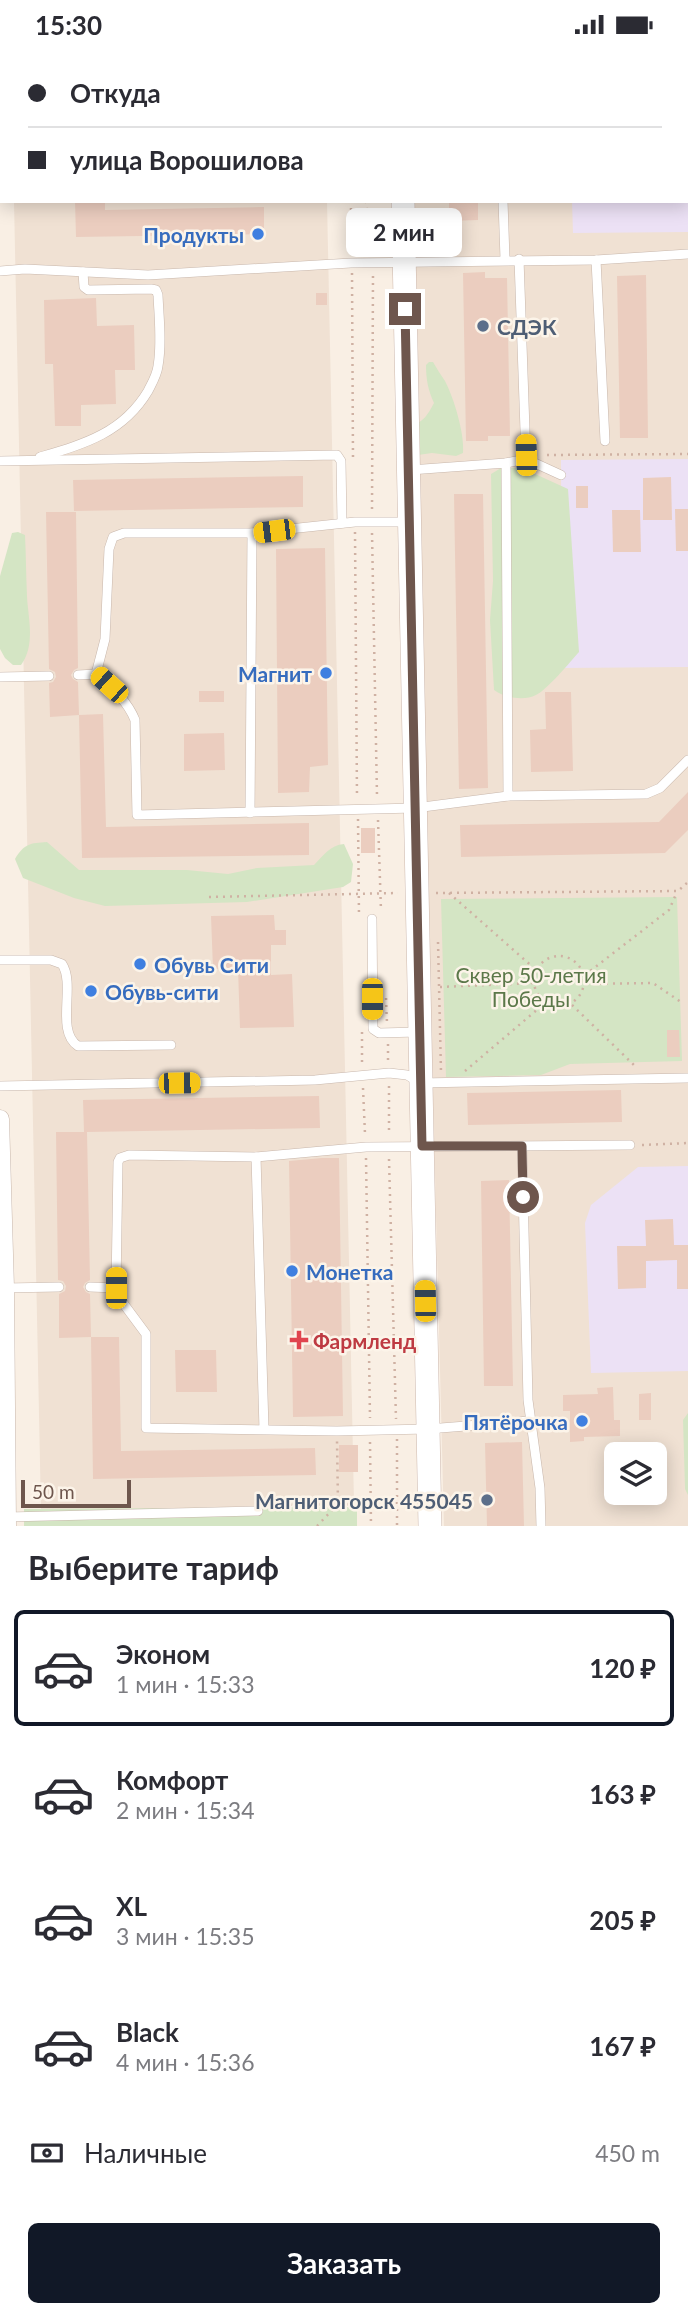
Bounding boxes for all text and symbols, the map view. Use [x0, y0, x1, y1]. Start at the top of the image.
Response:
text: 15:30 [35, 9, 102, 41]
text: Откуда [70, 77, 161, 109]
text: улица Ворошилова [70, 144, 304, 176]
callout: 2 мин [347, 208, 463, 257]
text: 2 мин [373, 218, 435, 246]
place label: Продукты [143, 222, 244, 247]
marker: Продукты [250, 226, 266, 242]
route end [389, 293, 421, 325]
place label: СДЭК [497, 314, 557, 339]
marker: СДЭК [475, 318, 491, 334]
car [515, 434, 538, 476]
car [252, 518, 297, 544]
place label: Магнит [238, 661, 312, 686]
car [87, 663, 132, 707]
marker: Магнит [318, 665, 334, 681]
place label: Обувь Сити [154, 952, 269, 977]
marker: Обувь Сити [132, 956, 148, 972]
park label: Сквер 50-летия Победы [455, 962, 607, 1011]
car [362, 978, 383, 1020]
place label: Обувь-сити [105, 979, 219, 1004]
marker: Обувь-сити [83, 983, 99, 999]
car [158, 1072, 201, 1094]
route start [507, 1181, 539, 1213]
place label: Монетка [306, 1259, 394, 1284]
marker: Монетка [284, 1263, 300, 1279]
car [106, 1267, 127, 1309]
car [415, 1280, 436, 1322]
place label: Фармленд [313, 1328, 416, 1353]
marker: Фармленд [291, 1332, 307, 1348]
place label: Пятёрочка [463, 1409, 568, 1434]
marker: Пятёрочка [574, 1413, 590, 1429]
map controls [604, 1442, 667, 1505]
button: layers [604, 1442, 667, 1505]
scale bar [21, 1477, 131, 1509]
text: 50 m [32, 1480, 75, 1503]
place label: Магнитогорск 455045 [255, 1488, 473, 1513]
marker: Магнитогорск 455045 [479, 1492, 495, 1508]
text: Выберите тариф [28, 1548, 279, 1587]
icon: car [32, 1637, 95, 1700]
text: Эконом [116, 1638, 210, 1670]
text: 120 ₽ [589, 1652, 656, 1684]
text: 1 мин · 15:33 [116, 1670, 255, 1698]
icon: car [32, 1763, 95, 1826]
text: Комфорт [116, 1764, 228, 1796]
text: 163 ₽ [589, 1778, 656, 1810]
text: 2 мин · 15:34 [116, 1796, 255, 1824]
icon: car [32, 1889, 95, 1952]
text: XL [116, 1890, 147, 1922]
text: 205 ₽ [589, 1904, 656, 1936]
text: 3 мин · 15:35 [116, 1922, 255, 1950]
icon: car [32, 2015, 95, 2078]
text: Black [116, 2016, 179, 2048]
text: 167 ₽ [589, 2030, 656, 2062]
text: 4 мин · 15:36 [116, 2048, 255, 2076]
icon: cash [28, 2134, 66, 2172]
text: Наличные [84, 2137, 207, 2169]
text: 450 m [595, 2139, 660, 2167]
button: Заказать [28, 2223, 660, 2303]

